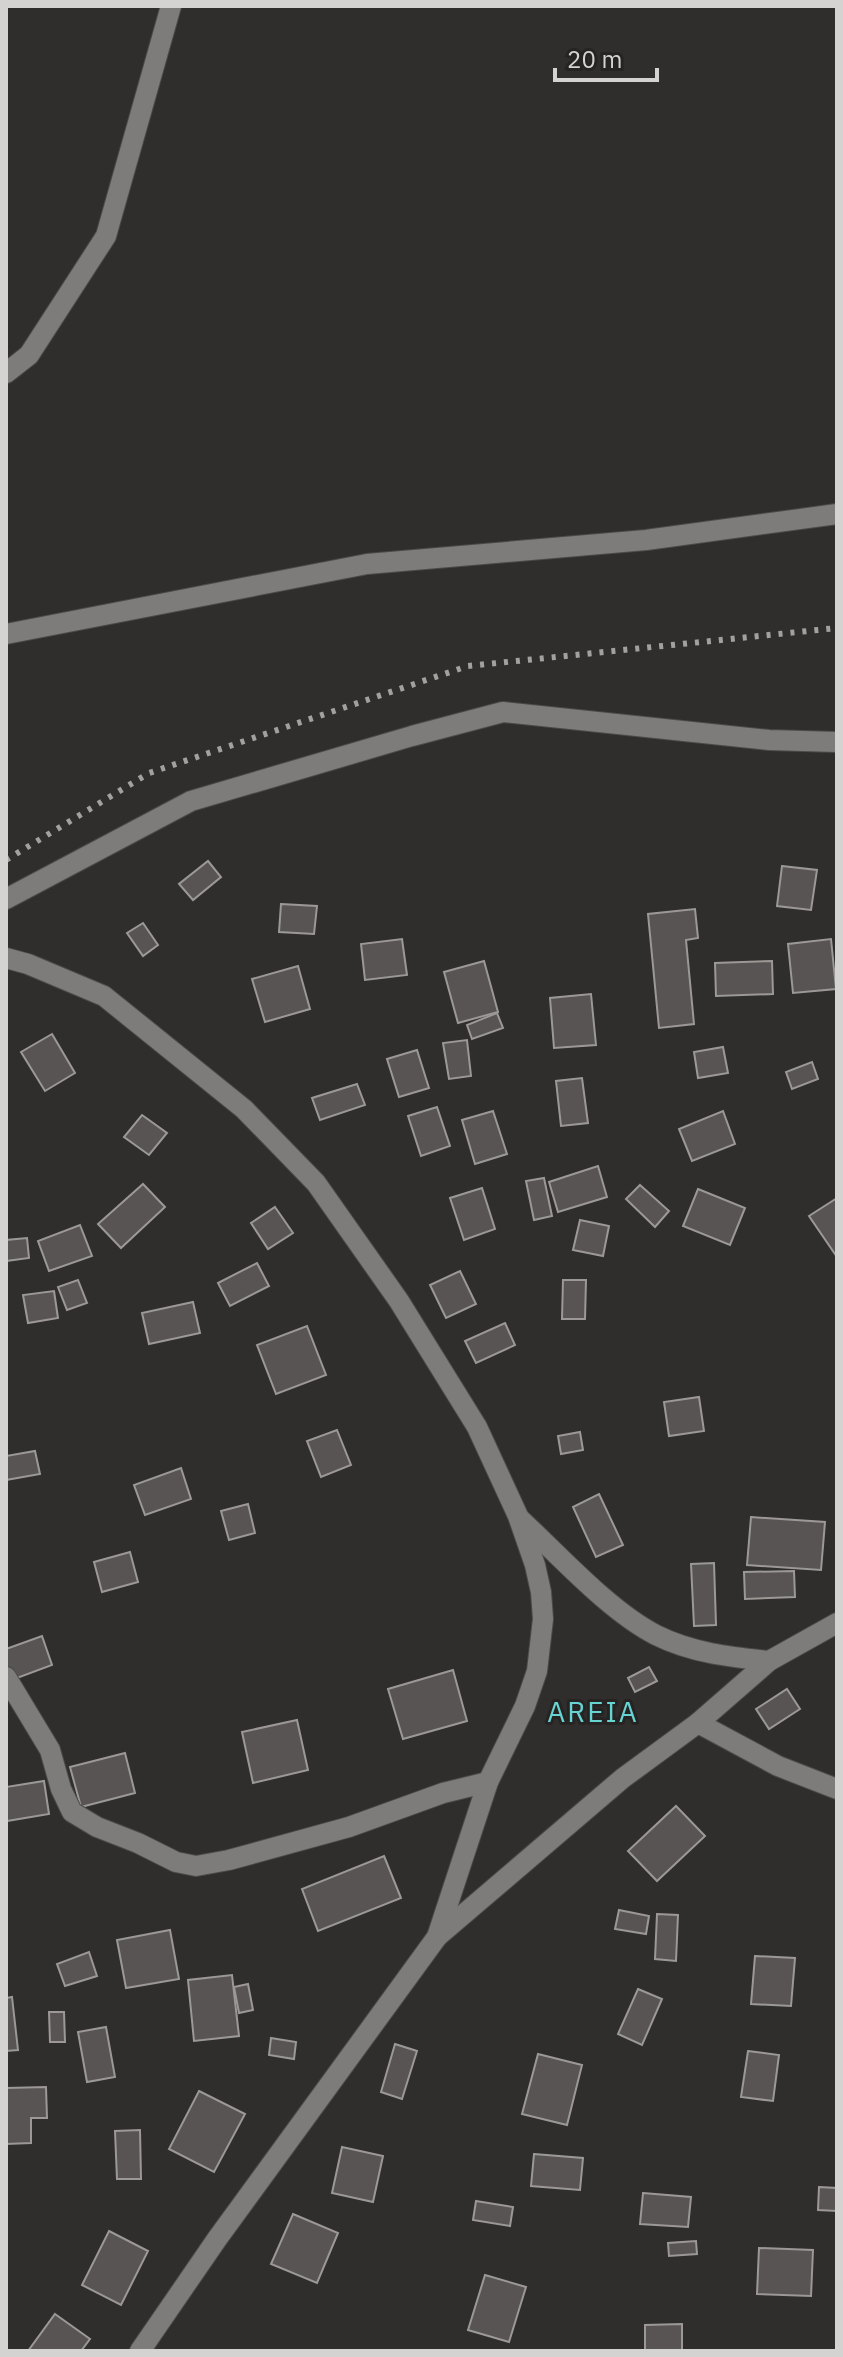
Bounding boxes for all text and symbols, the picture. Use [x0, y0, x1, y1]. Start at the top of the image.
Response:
scale bar [555, 32, 657, 82]
text: 20 m [567, 43, 622, 75]
district label: AREIA [547, 1693, 639, 1730]

